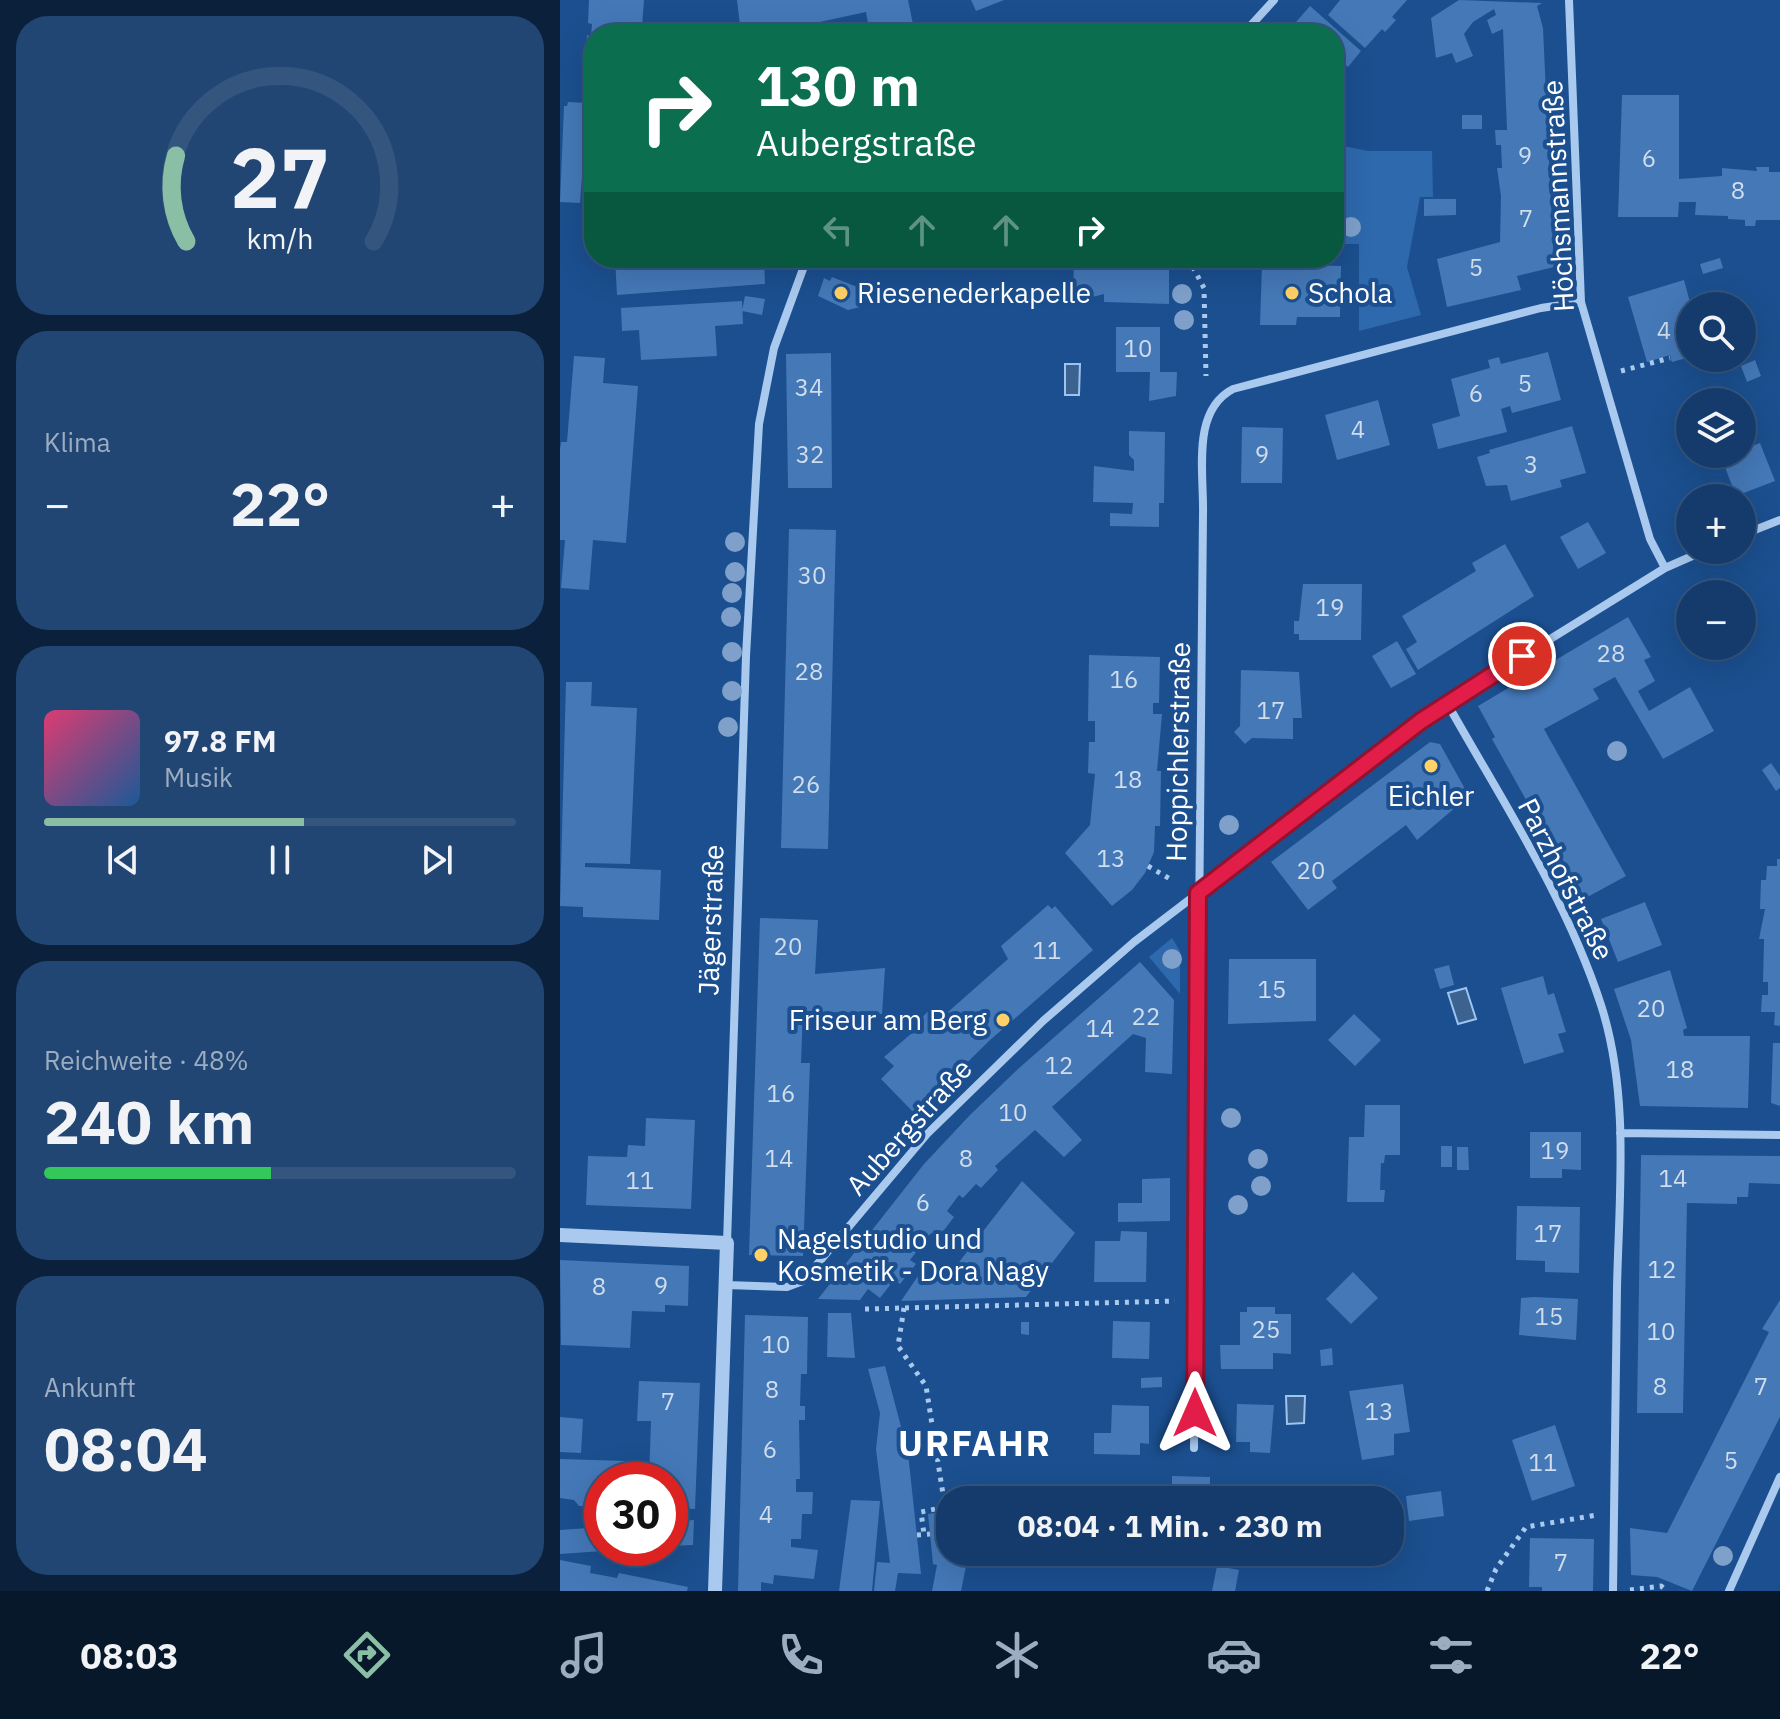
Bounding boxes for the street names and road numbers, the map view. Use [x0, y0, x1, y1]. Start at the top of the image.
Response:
street label: Höchsmannstraße [1533, 79, 1582, 313]
street label: Hoppichlerstraße [1157, 642, 1198, 862]
street label: Parzhofstraße [1510, 791, 1623, 966]
street label: Jägerstraße [689, 844, 732, 996]
street label: Aubergstraße [837, 1051, 980, 1203]

